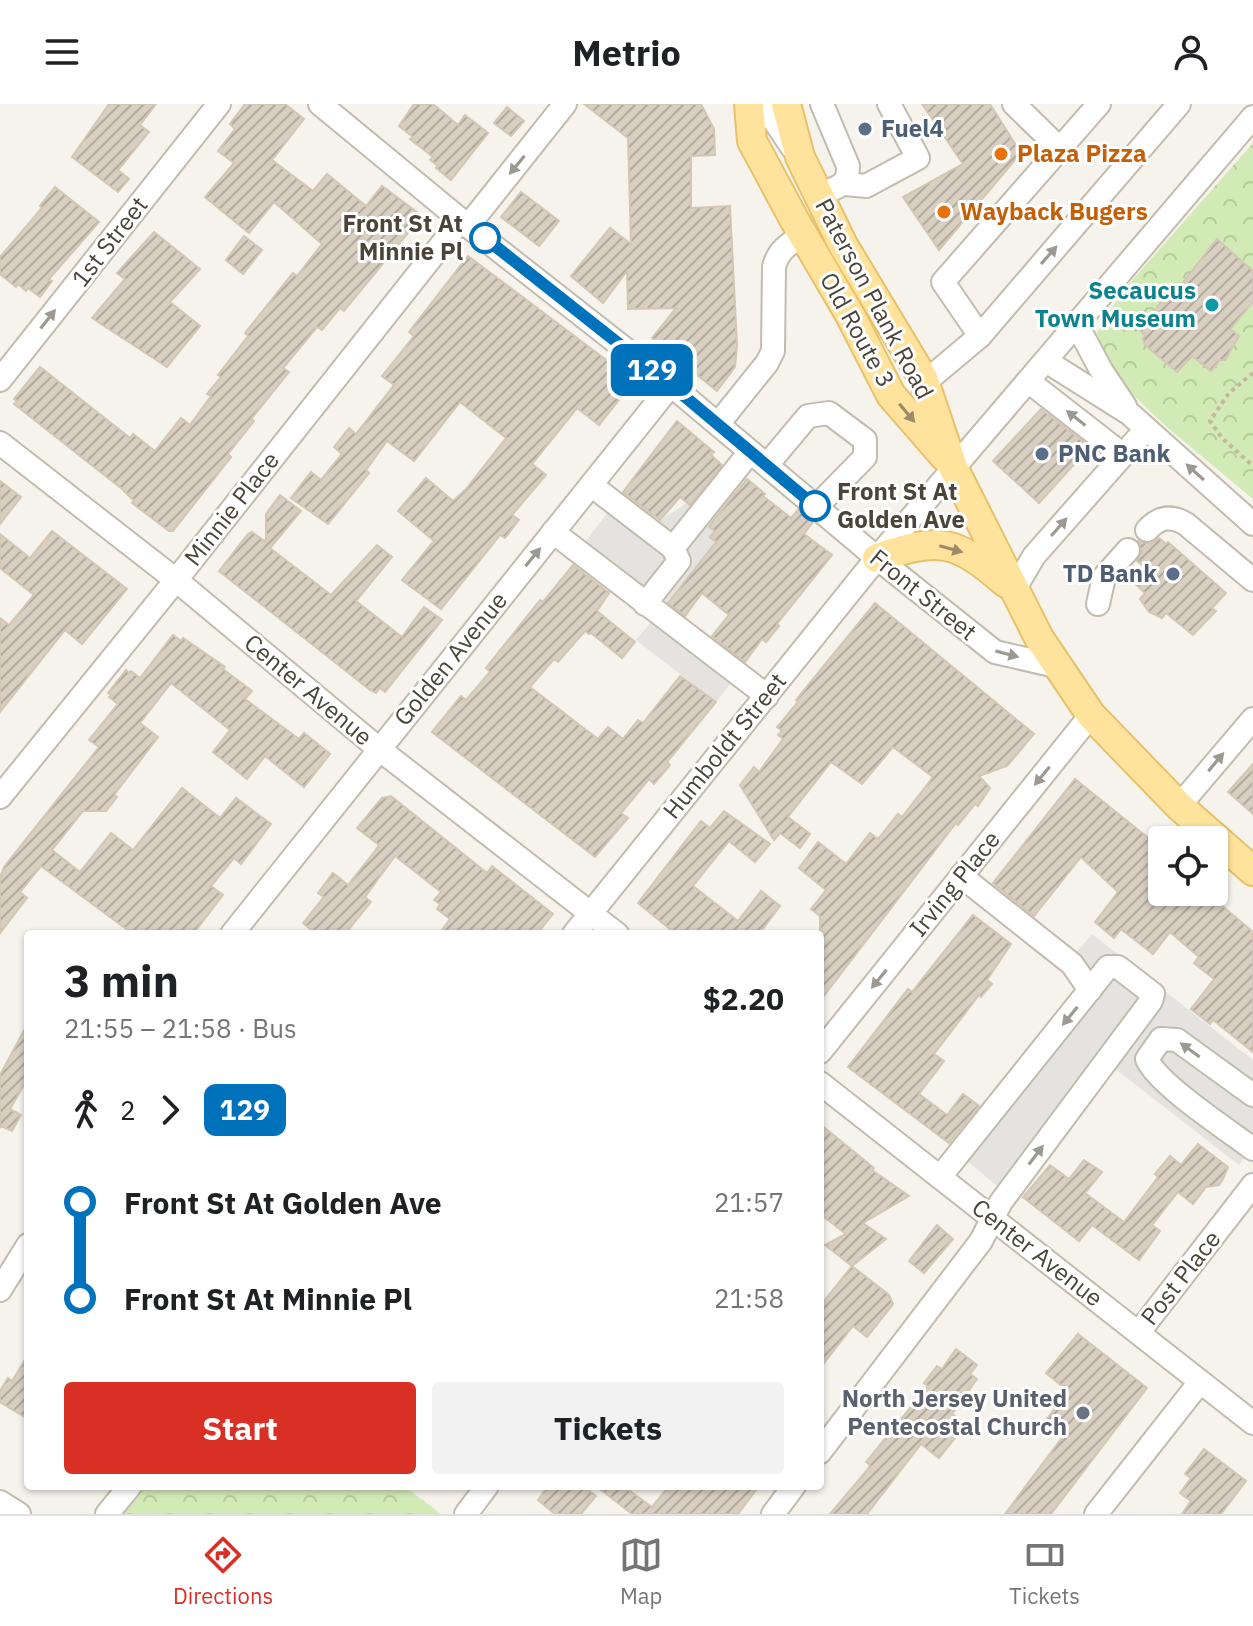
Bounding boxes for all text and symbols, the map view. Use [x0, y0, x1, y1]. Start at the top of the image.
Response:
text: Metrio [572, 29, 681, 76]
icon: menu [40, 30, 84, 74]
icon: person [1169, 30, 1213, 74]
place label: Fuel4 [881, 112, 944, 144]
marker: Fuel4 [856, 120, 874, 138]
place label: Plaza Pizza [1017, 137, 1147, 169]
marker: Plaza Pizza [992, 145, 1010, 163]
one-way arrow [509, 155, 526, 175]
street label: 1st Street [64, 190, 154, 293]
street label: Paterson Plank Road [808, 193, 941, 404]
place label: Wayback Bugers [960, 195, 1148, 227]
marker: Wayback Bugers [935, 203, 953, 221]
place label: Front St At Minnie Pl [343, 207, 463, 267]
marker: Front St At Minnie Pl [470, 223, 500, 253]
one-way arrow [1040, 246, 1057, 266]
street label: Old Route 3 [813, 266, 903, 393]
place label: Secaucus Town Museum [1035, 274, 1196, 334]
marker: Secaucus Town Museum [1203, 296, 1221, 314]
one-way arrow [40, 309, 56, 329]
line badge: 129 [606, 344, 698, 396]
text: 129 [627, 351, 677, 388]
one-way arrow [898, 403, 915, 423]
one-way arrow [1066, 410, 1086, 427]
place label: PNC Bank [1058, 437, 1170, 469]
street label: Minnie Place [177, 445, 286, 572]
marker: PNC Bank [1033, 445, 1051, 463]
one-way arrow [1185, 463, 1204, 481]
place label: Front St At Golden Ave [837, 475, 965, 535]
marker: Front St At Golden Ave [800, 491, 830, 521]
one-way arrow [1050, 517, 1068, 536]
street label: Front Street [864, 541, 984, 647]
one-way arrow [939, 543, 963, 556]
one-way arrow [524, 547, 541, 567]
place label: TD Bank [1063, 557, 1157, 589]
marker: TD Bank [1164, 565, 1182, 583]
street label: Golden Avenue [386, 585, 514, 732]
street label: Center Avenue [238, 626, 379, 752]
one-way arrow [995, 648, 1019, 661]
street label: Humboldt Street [655, 666, 793, 825]
one-way arrow [1207, 752, 1224, 772]
one-way arrow [1034, 766, 1051, 786]
street label: Irving Place [902, 824, 1007, 943]
map controls [1148, 826, 1228, 906]
button: locate [1148, 826, 1228, 906]
text: 3 min [64, 952, 179, 1009]
one-way arrow [871, 968, 888, 988]
text: $2.20 [703, 979, 784, 1018]
one-way arrow [1062, 1006, 1079, 1026]
text: 21:55 – 21:58 · Bus [64, 1011, 297, 1045]
one-way arrow [1179, 1042, 1200, 1058]
icon: walk [64, 1088, 108, 1132]
icon: forward [148, 1088, 192, 1132]
text: 129 [220, 1091, 270, 1128]
text: 2 [120, 1093, 136, 1127]
one-way arrow [1027, 1145, 1043, 1166]
text: Front St At Golden Ave [124, 1183, 442, 1222]
text: 21:57 [714, 1185, 784, 1219]
street label: Center Avenue [966, 1191, 1110, 1313]
street label: Post Place [1133, 1223, 1227, 1331]
text: Front St At Minnie Pl [124, 1279, 412, 1318]
text: 21:58 [714, 1281, 784, 1315]
button: Start [64, 1382, 416, 1474]
button: Tickets [432, 1382, 784, 1474]
place label: North Jersey United Pentecostal Church [842, 1382, 1067, 1442]
marker: North Jersey United Pentecostal Church [1074, 1404, 1092, 1422]
tab: Directions [173, 1533, 273, 1610]
tab: Map [619, 1533, 663, 1610]
tab: Tickets [1009, 1533, 1080, 1610]

